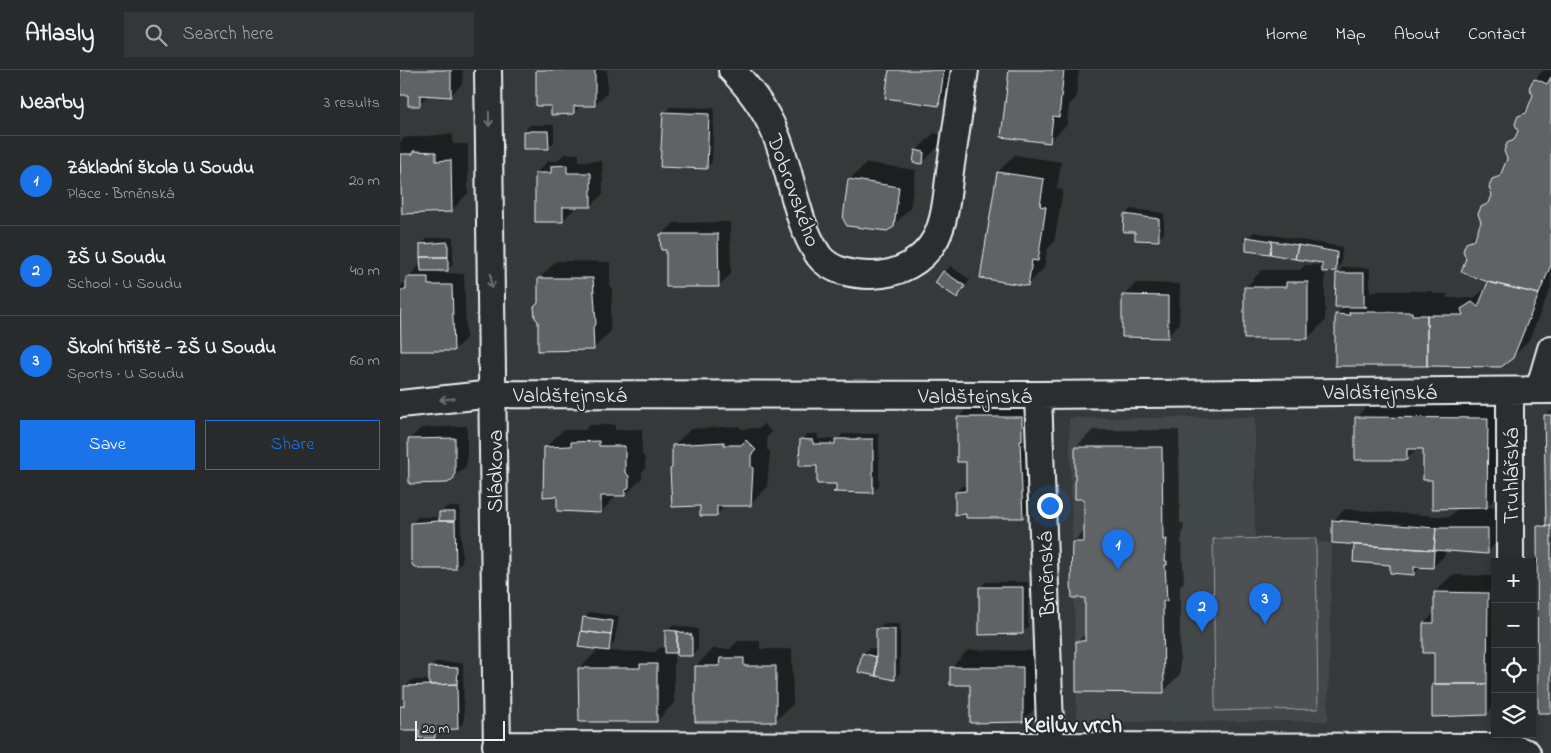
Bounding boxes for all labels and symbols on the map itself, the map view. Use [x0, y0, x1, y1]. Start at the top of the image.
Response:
one-way arrow [484, 110, 494, 126]
street label: Dobrovského [757, 129, 827, 252]
one-way arrow [487, 273, 496, 289]
street label: Valdštejnská [1322, 378, 1437, 410]
street label: Valdštejnská [512, 381, 627, 413]
street label: Valdštejnská [917, 382, 1032, 414]
one-way arrow [439, 394, 455, 404]
street label: Truhlářská [1497, 428, 1529, 524]
street label: Sládkova [481, 430, 513, 512]
your location [1037, 493, 1063, 519]
pin: 1 [1102, 529, 1134, 570]
street label: Brněnská [1031, 531, 1066, 618]
pin: 3 [1249, 583, 1281, 624]
pin: 2 [1186, 591, 1218, 632]
district label: Keilův vrch [1024, 709, 1122, 744]
scale bar [415, 718, 505, 741]

